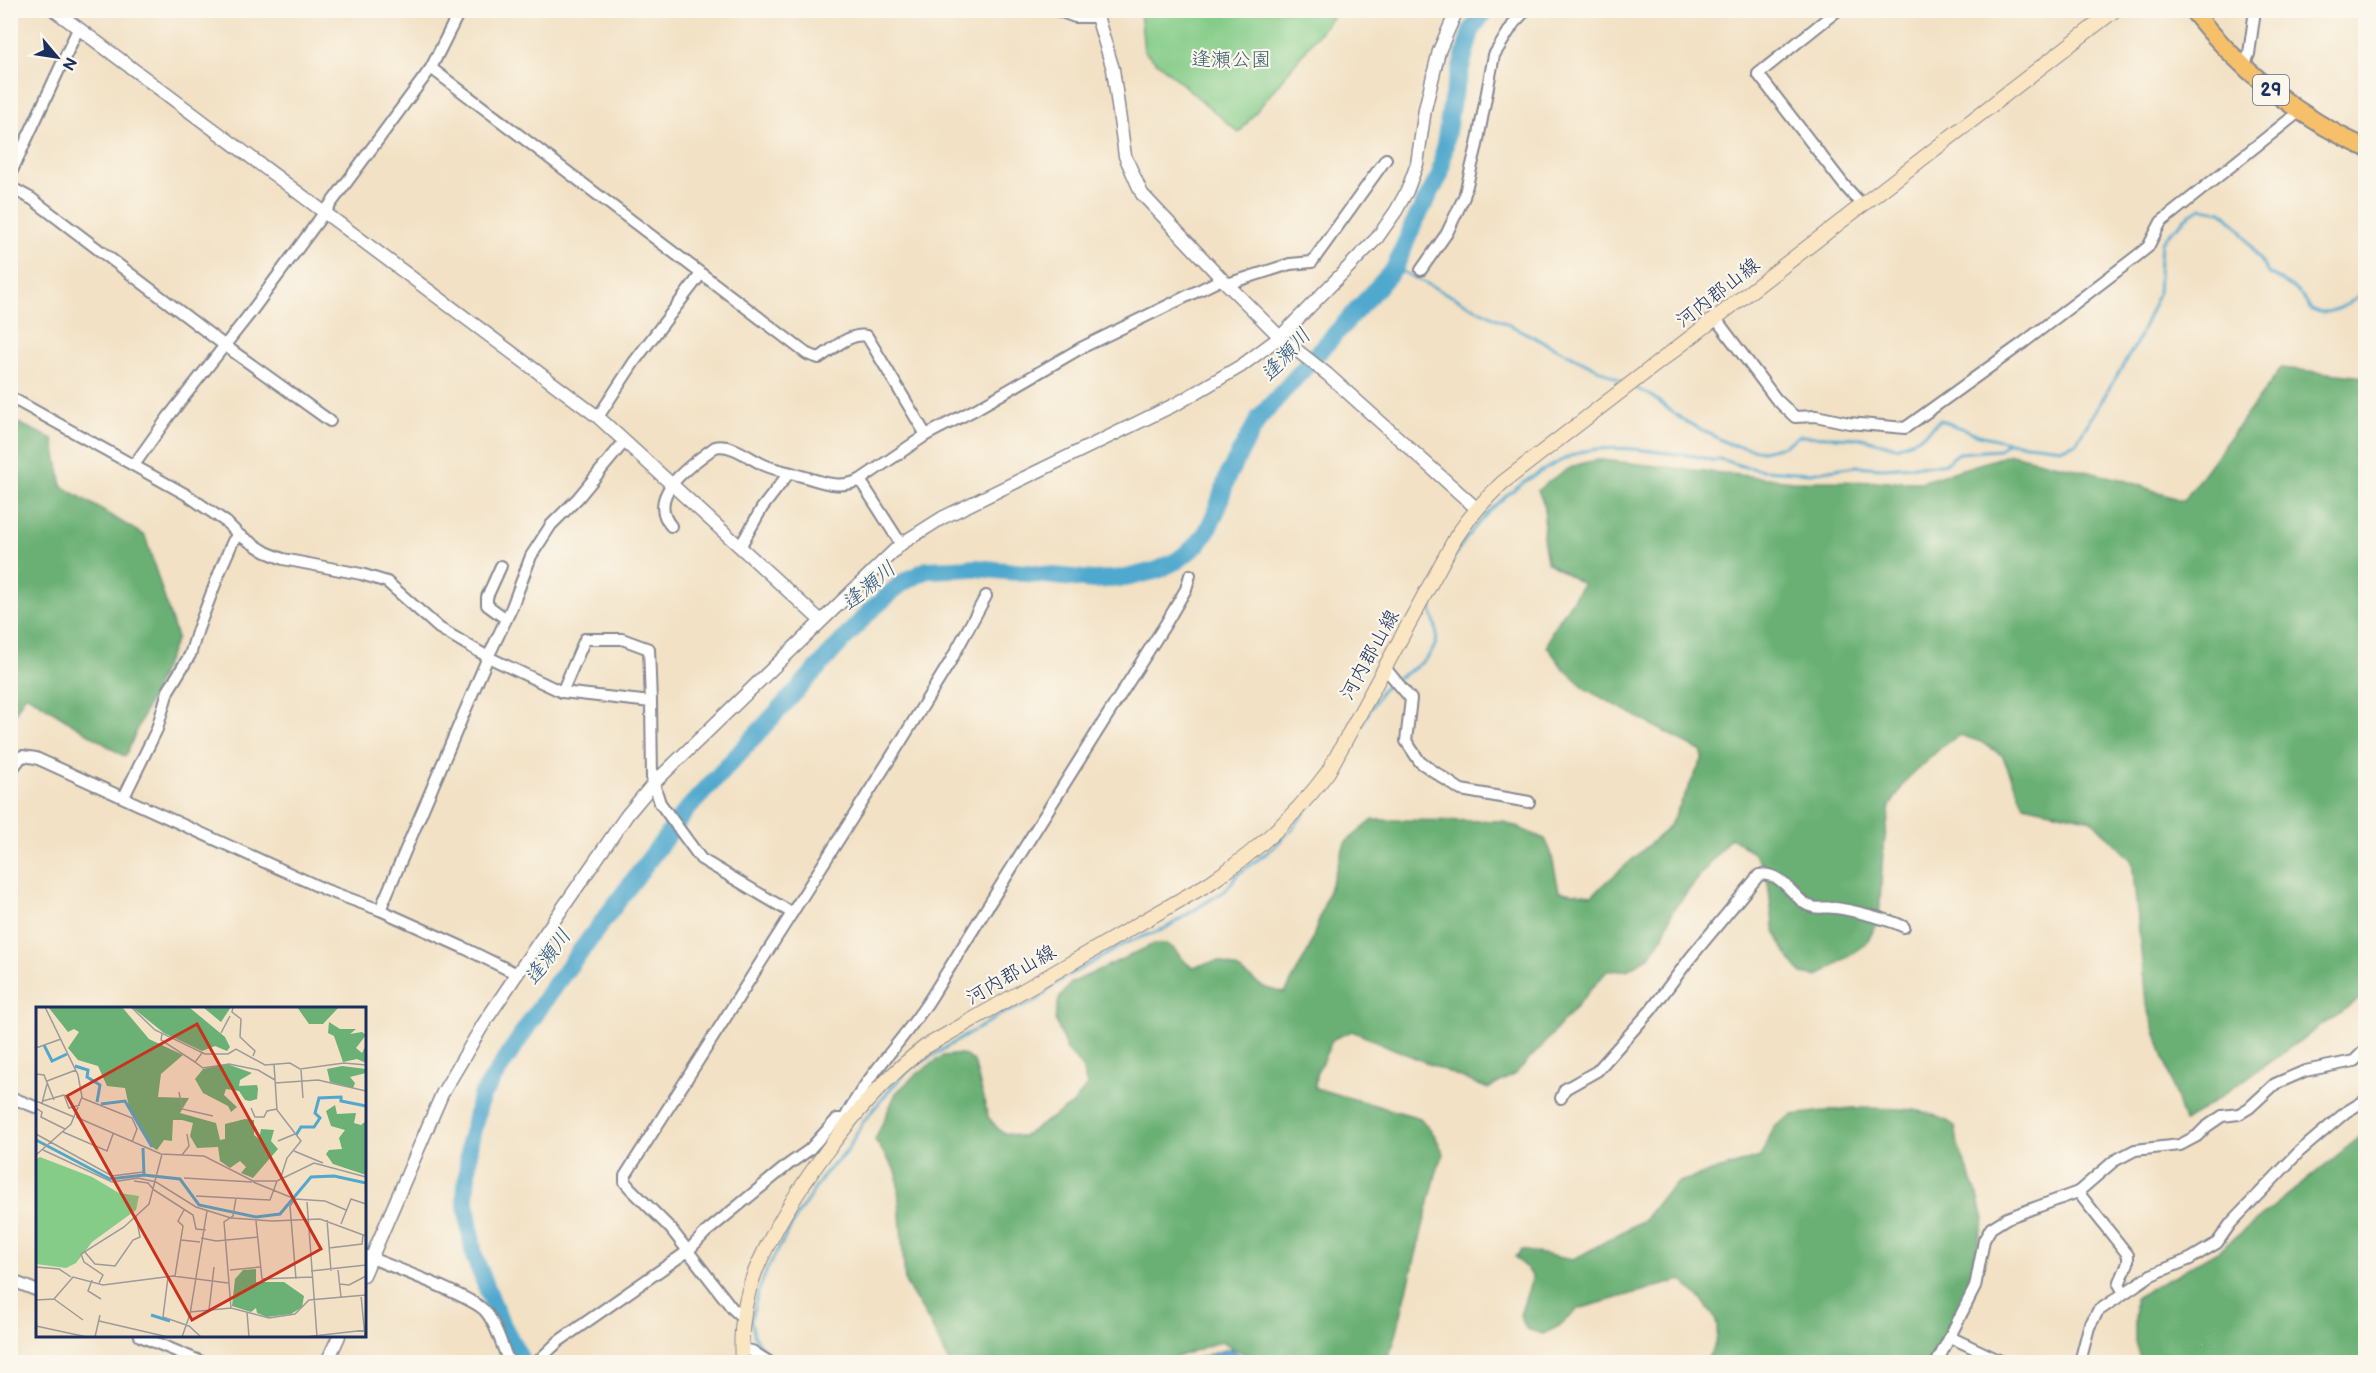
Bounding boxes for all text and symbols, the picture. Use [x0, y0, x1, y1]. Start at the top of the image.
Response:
north arrow [27, 27, 87, 87]
park label: 逢瀬公園 [1191, 48, 1271, 72]
text: N [58, 54, 80, 73]
road number: 29 [2253, 75, 2289, 105]
street label: 河内郡山線 [1671, 253, 1765, 333]
water label: 逢瀬川 [1256, 323, 1316, 387]
water label: 逢瀬川 [837, 556, 901, 616]
street label: 河内郡山線 [1335, 605, 1405, 705]
water label: 逢瀬川 [519, 924, 577, 990]
street label: 河内郡山線 [962, 940, 1060, 1010]
inset map [36, 1007, 366, 1337]

